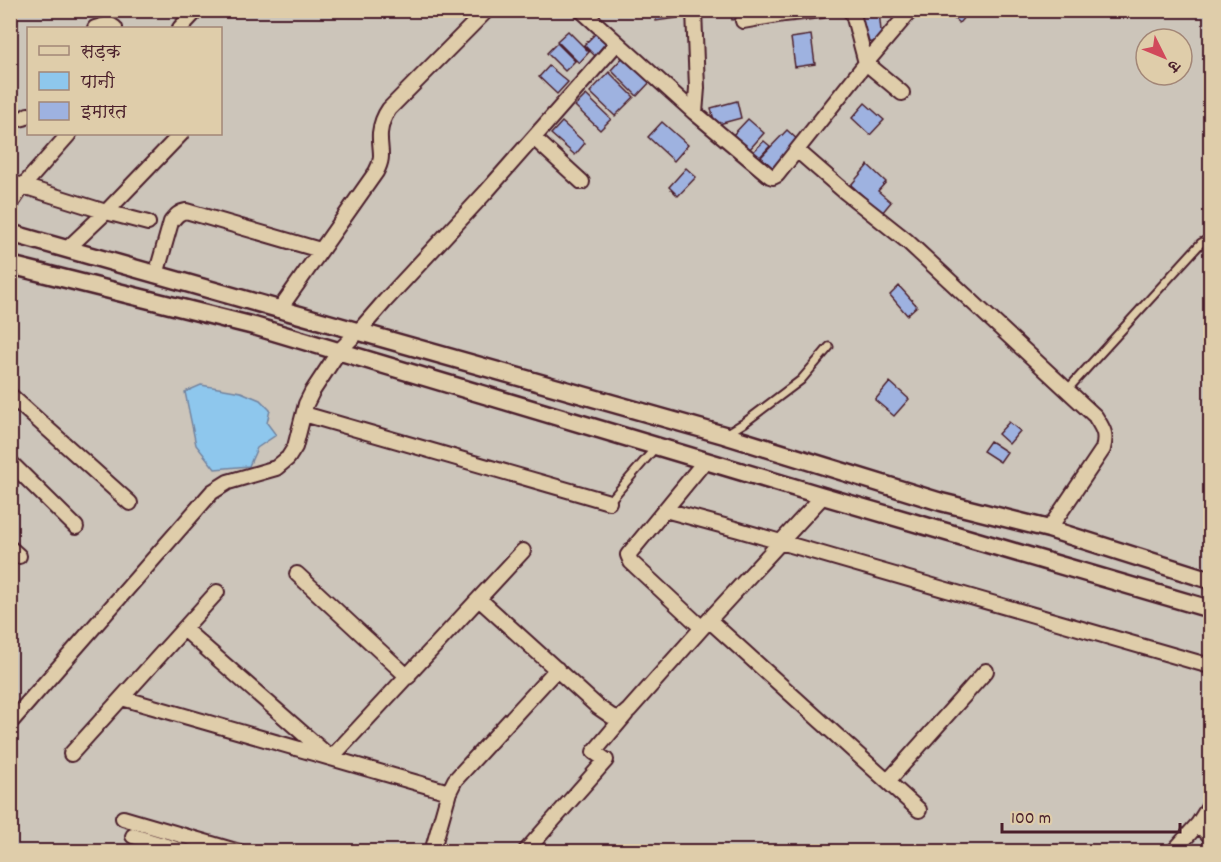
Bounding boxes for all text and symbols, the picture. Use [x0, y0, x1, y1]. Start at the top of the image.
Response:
legend [27, 27, 222, 135]
north arrow [1134, 27, 1194, 87]
text: सड़क [80, 41, 122, 66]
text: उ [1161, 54, 1185, 77]
text: पानी [80, 71, 115, 96]
text: इमारत [80, 101, 127, 126]
scale bar [1002, 796, 1180, 834]
text: 100 m [1011, 807, 1051, 832]

